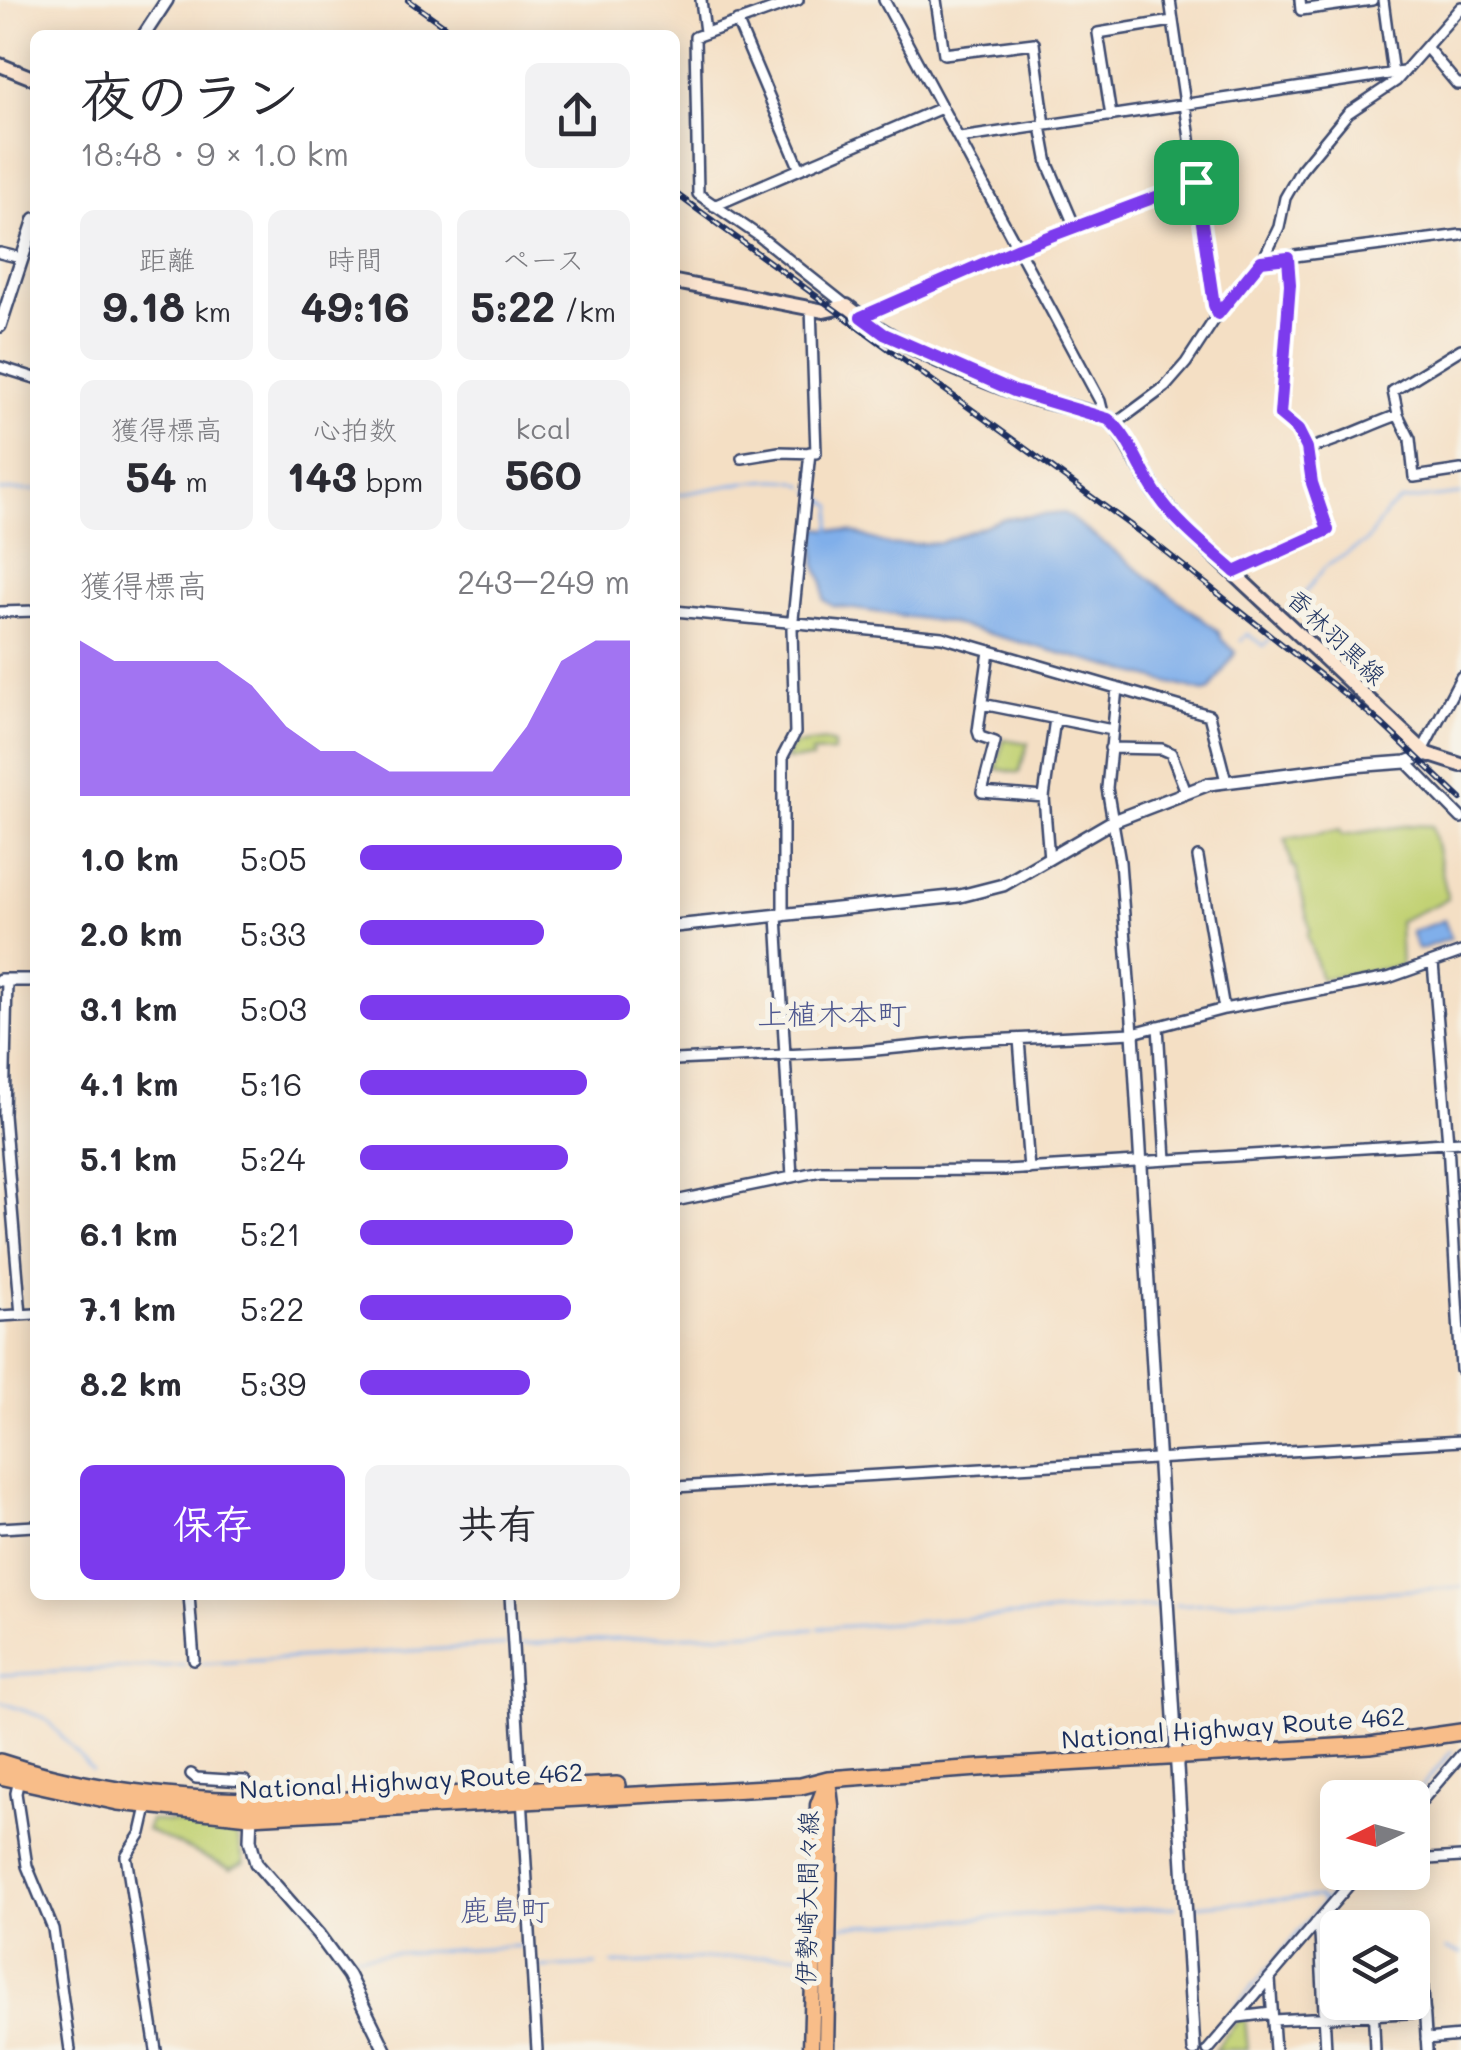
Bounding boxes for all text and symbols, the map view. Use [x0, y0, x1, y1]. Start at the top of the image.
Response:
text: 夜のラン [80, 58, 300, 130]
button: share [525, 63, 630, 168]
text: 18:48 · 9 × 1.0 km [80, 132, 349, 174]
pin [1154, 140, 1239, 225]
icon: arrive [1169, 155, 1224, 210]
text: 距離 [139, 241, 195, 277]
text: 時間 [327, 241, 383, 277]
text: ペース [502, 241, 584, 277]
text: 9.18 [102, 278, 185, 333]
text: 49:16 [300, 278, 410, 333]
text: 5:22 [470, 278, 555, 333]
text: km [185, 293, 231, 329]
text: /km [555, 293, 616, 329]
text: kcal [515, 410, 571, 446]
text: 獲得標高 [111, 411, 223, 447]
text: 心拍数 [313, 411, 397, 447]
text: 560 [505, 446, 582, 501]
text: 54 [125, 448, 177, 503]
text: 143 [287, 448, 357, 503]
text: m [177, 463, 208, 499]
text: bpm [357, 463, 423, 499]
text: 243–249 m [457, 560, 630, 602]
text: 獲得標高 [80, 563, 208, 605]
street label: 香林羽黒線 [1281, 581, 1393, 691]
text: 1.0 km [80, 837, 179, 879]
text: 5:05 [240, 837, 307, 879]
text: 2.0 km [80, 912, 183, 954]
text: 5:33 [240, 912, 306, 954]
text: 3.1 km [80, 987, 177, 1029]
text: 5:03 [240, 987, 307, 1029]
district label: 上植木本町 [757, 993, 907, 1033]
text: 4.1 km [80, 1062, 179, 1104]
text: 5:16 [240, 1062, 302, 1104]
text: 5.1 km [80, 1137, 177, 1179]
text: 5:24 [240, 1137, 305, 1179]
text: 6.1 km [80, 1212, 178, 1254]
text: 5:21 [240, 1212, 301, 1254]
text: 7.1 km [80, 1287, 176, 1329]
text: 5:22 [240, 1287, 304, 1329]
text: 8.2 km [80, 1362, 182, 1404]
text: 5:39 [240, 1362, 306, 1404]
button: 保存 [80, 1465, 345, 1580]
button: 共有 [365, 1465, 630, 1580]
street label: National Highway Route 462 [1060, 1699, 1406, 1756]
street label: National Highway Route 462 [238, 1755, 584, 1806]
north arrow [1320, 1780, 1430, 1890]
map controls [1320, 1780, 1430, 2020]
street label: 伊勢崎大間々線 [788, 1810, 824, 1986]
district label: 鹿島町 [460, 1889, 550, 1929]
button: layers [1320, 1910, 1430, 2020]

